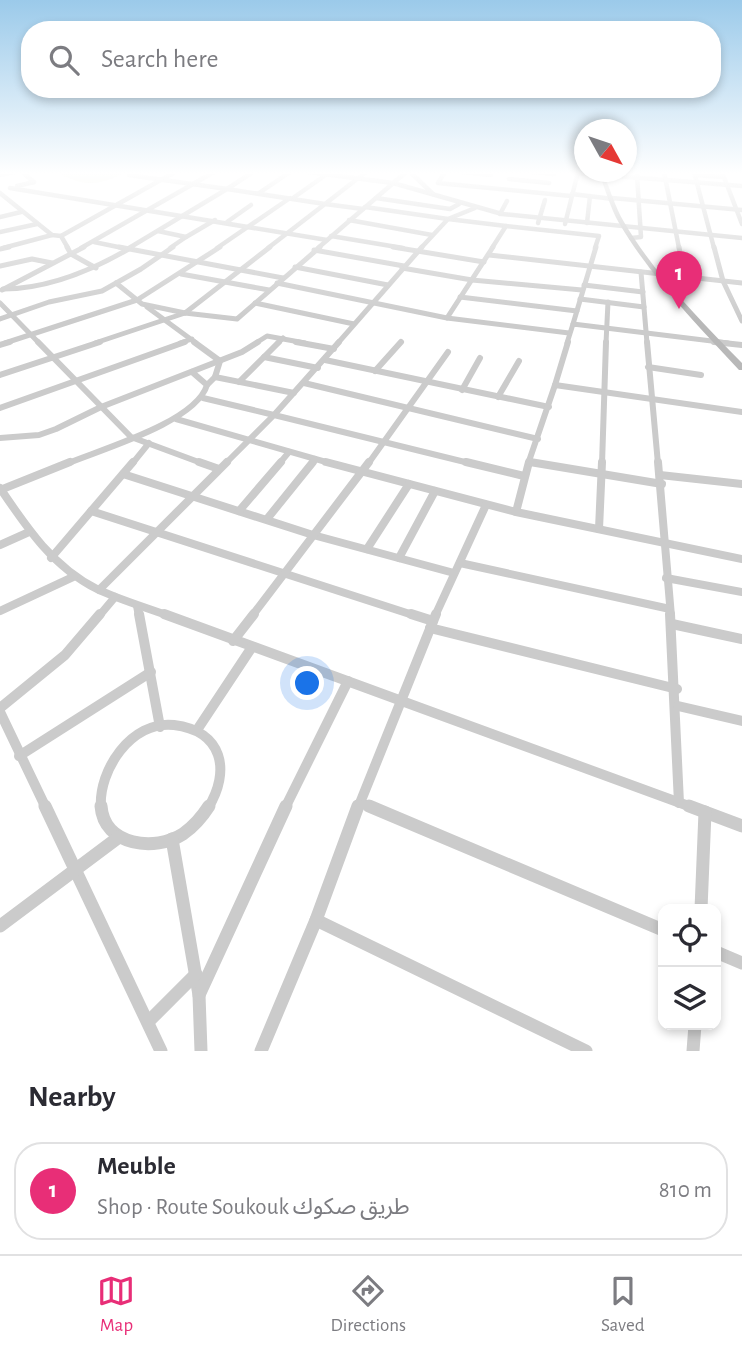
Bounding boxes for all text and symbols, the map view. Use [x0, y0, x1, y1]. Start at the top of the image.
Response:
search box [21, 21, 721, 98]
icon: search [45, 41, 83, 79]
text: Search here [101, 46, 219, 72]
north arrow [574, 119, 637, 182]
pin: 1 [656, 251, 702, 309]
your location [290, 666, 324, 700]
map controls [658, 904, 721, 1030]
button: locate [658, 904, 721, 967]
button: layers [658, 967, 721, 1030]
text: Nearby [28, 1082, 116, 1112]
text: Meuble [97, 1153, 176, 1179]
text: 1 [49, 1179, 57, 1202]
text: 810 m [659, 1179, 712, 1202]
text: Shop · Route Soukouk طريق صكوك [97, 1196, 410, 1219]
tab: Map [97, 1272, 135, 1337]
tab: Directions [330, 1272, 406, 1337]
tab: Saved [601, 1272, 645, 1337]

